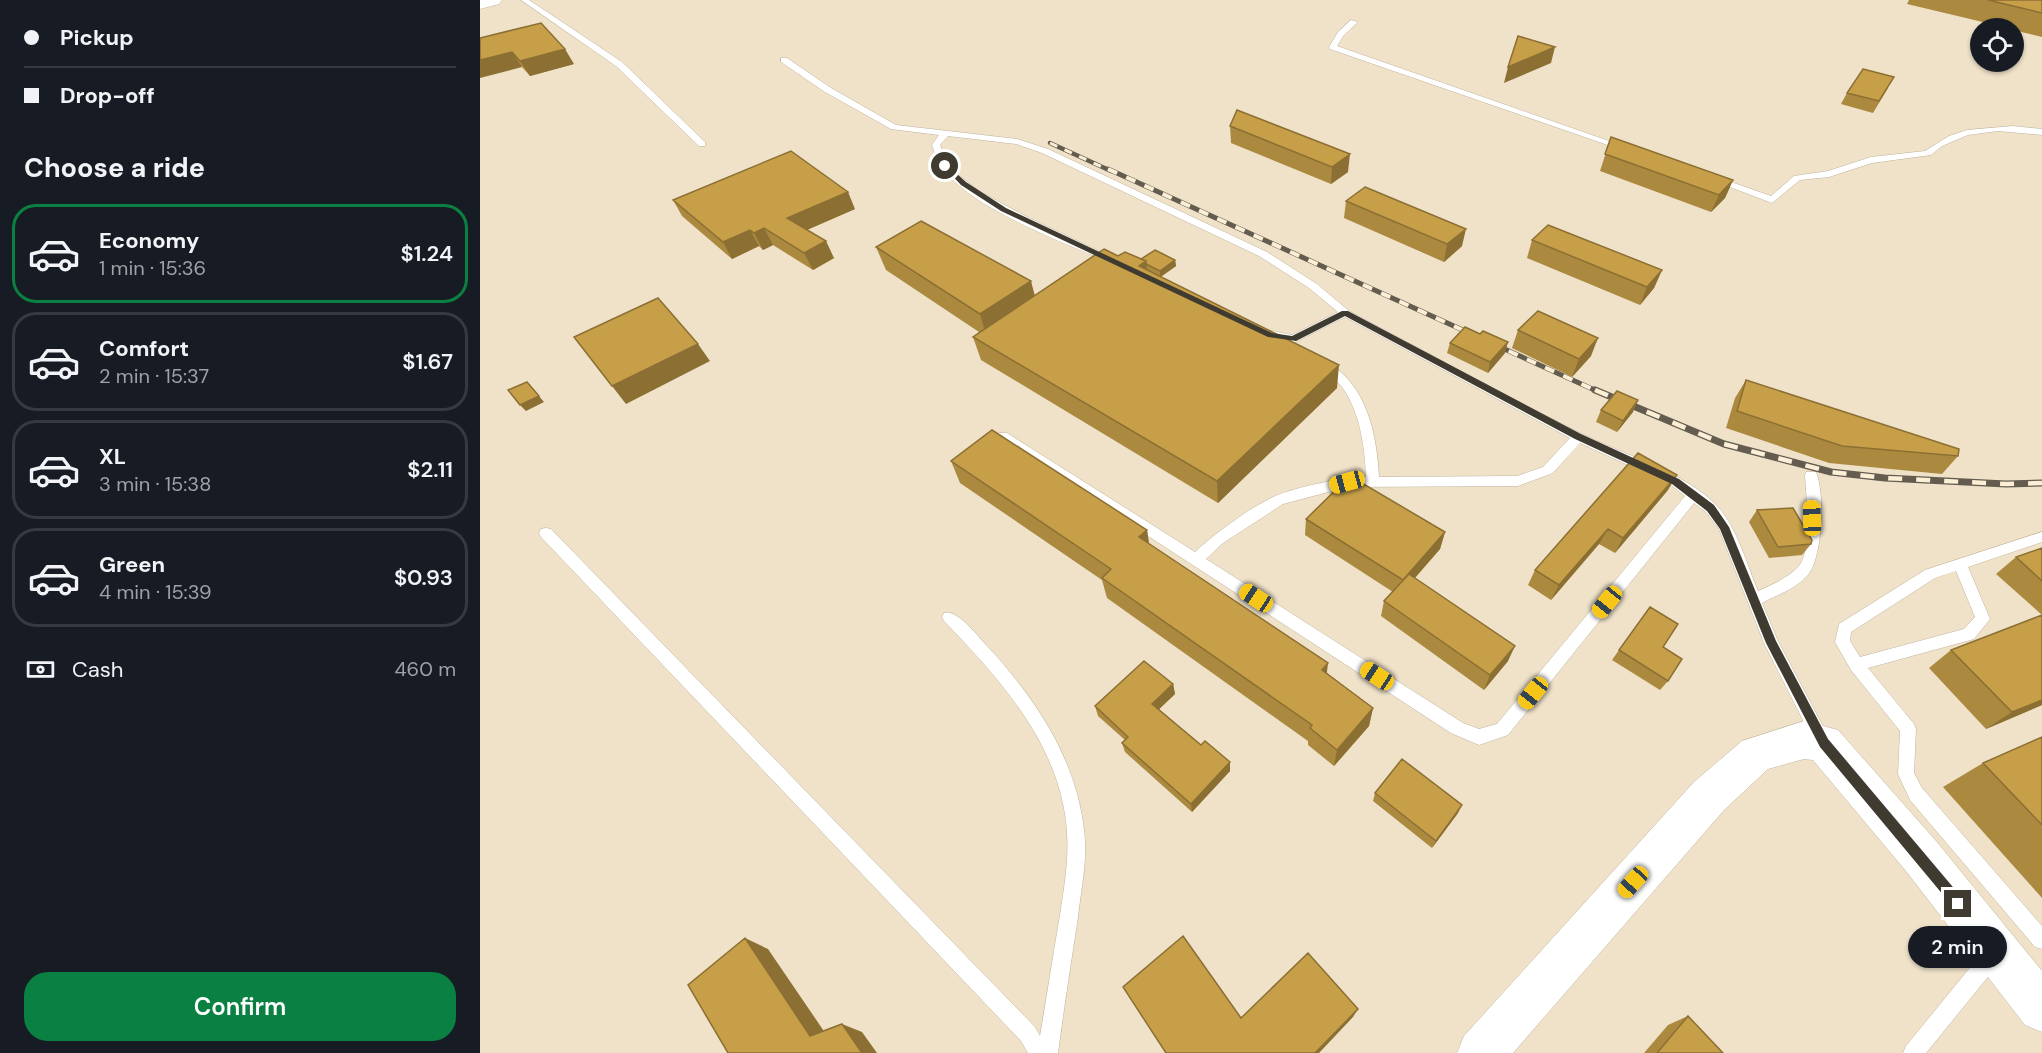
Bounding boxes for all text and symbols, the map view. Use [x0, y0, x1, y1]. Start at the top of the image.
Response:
map controls [1970, 18, 2024, 72]
button: locate [1970, 18, 2024, 72]
text: Pickup [60, 23, 134, 52]
text: Drop-off [60, 81, 155, 110]
text: Choose a ride [24, 150, 205, 185]
route start [931, 152, 958, 179]
text: Economy [99, 226, 199, 255]
icon: car [27, 227, 81, 281]
text: $1.24 [401, 239, 453, 268]
text: 1 min · 15:36 [99, 255, 206, 281]
text: Comfort [99, 334, 189, 363]
icon: car [27, 335, 81, 389]
text: $1.67 [402, 347, 453, 376]
text: 2 min · 15:37 [99, 363, 209, 389]
text: XL [99, 442, 126, 471]
icon: car [27, 443, 81, 497]
text: $2.11 [407, 455, 453, 484]
car [1327, 469, 1367, 495]
text: 3 min · 15:38 [99, 471, 211, 497]
car [1802, 500, 1822, 536]
text: Green [99, 550, 165, 579]
icon: car [27, 551, 81, 605]
text: $0.93 [394, 563, 453, 592]
text: 4 min · 15:39 [99, 579, 211, 605]
car [1236, 581, 1276, 615]
car [1589, 582, 1625, 622]
icon: cash [24, 653, 57, 686]
text: Cash [72, 655, 123, 684]
text: 460 m [394, 656, 456, 682]
car [1357, 659, 1397, 693]
car [1515, 673, 1551, 713]
car [1614, 863, 1652, 901]
route end [1944, 890, 1971, 917]
callout: 2 min [1908, 925, 2008, 967]
text: 2 min [1931, 934, 1984, 960]
button: Confirm [24, 972, 456, 1041]

